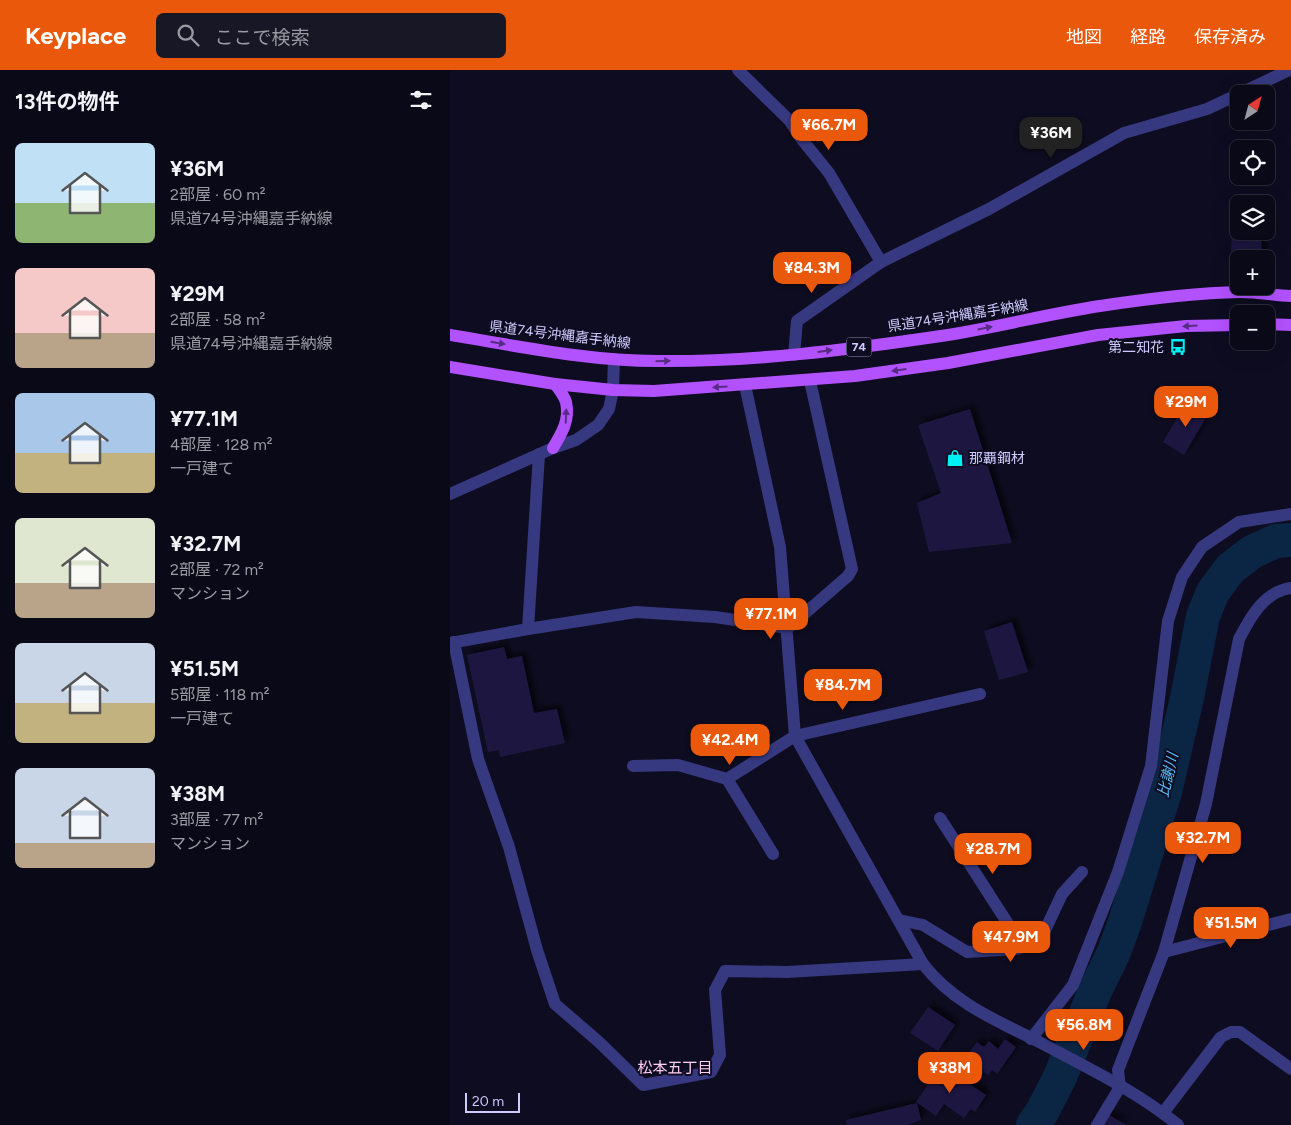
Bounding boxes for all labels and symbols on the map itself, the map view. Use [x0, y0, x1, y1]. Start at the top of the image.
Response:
north arrow [1230, 85, 1275, 130]
pin: ¥66.7M [788, 108, 870, 151]
pin: ¥36M [1021, 116, 1081, 159]
pin: ¥84.3M [771, 252, 853, 294]
street label: 県道74号沖縄嘉手納線 [886, 296, 1030, 336]
street label: 県道74号沖縄嘉手納線 [488, 318, 632, 352]
one-way arrow [978, 323, 994, 331]
one-way arrow [1182, 323, 1198, 331]
bus stop icon: 第二知花 [1168, 337, 1188, 357]
road number: 74 [846, 338, 872, 356]
place label: 第二知花 [1108, 339, 1164, 356]
one-way arrow [490, 340, 506, 348]
one-way arrow [817, 347, 833, 355]
one-way arrow [655, 357, 671, 365]
one-way arrow [891, 366, 907, 374]
one-way arrow [712, 383, 728, 391]
pin: ¥29M [1156, 386, 1216, 428]
one-way arrow [562, 408, 570, 424]
shop icon: 那覇鋼材 [945, 448, 965, 468]
place label: 那覇鋼材 [969, 450, 1025, 467]
pin: ¥77.1M [730, 598, 812, 640]
pin: ¥84.7M [802, 668, 884, 711]
pin: ¥42.4M [689, 724, 771, 766]
water label: 比謝川 [1154, 749, 1182, 799]
pin: ¥32.7M [1162, 822, 1244, 864]
pin: ¥28.7M [952, 832, 1034, 875]
pin: ¥51.5M [1190, 906, 1272, 949]
pin: ¥47.9M [970, 920, 1052, 963]
pin: ¥56.8M [1043, 1008, 1125, 1051]
pin: ¥38M [920, 1052, 980, 1094]
district label: 松本五丁目 [637, 1059, 713, 1077]
scale bar [465, 1090, 520, 1113]

